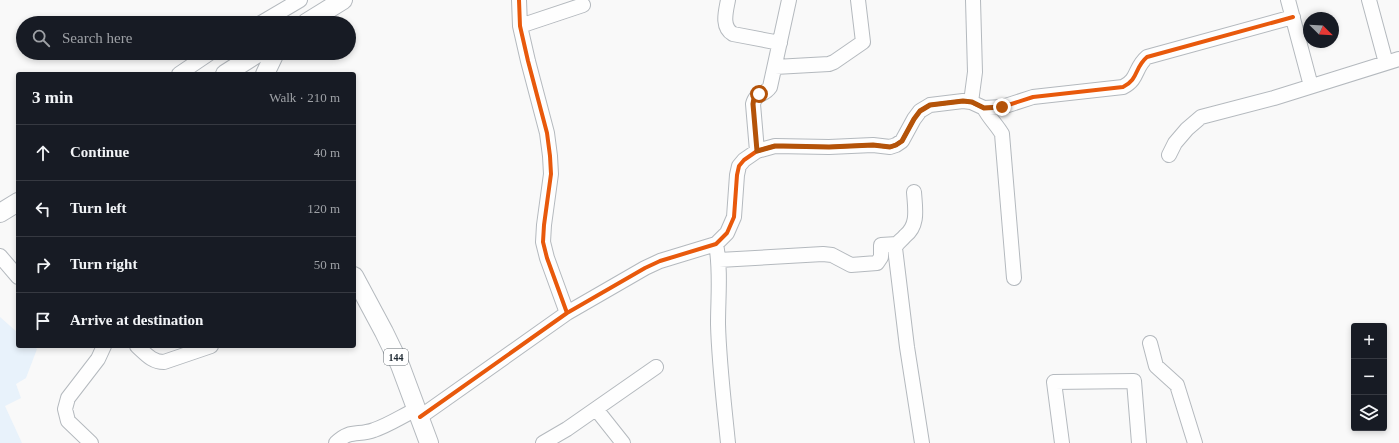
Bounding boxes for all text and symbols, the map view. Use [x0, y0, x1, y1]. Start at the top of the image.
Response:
north arrow [1303, 12, 1339, 48]
search box [16, 16, 356, 60]
icon: search [30, 27, 52, 49]
text: Search here [62, 30, 132, 46]
route start [750, 85, 768, 103]
text: 3 min [32, 88, 73, 107]
text: Walk · 210 m [269, 90, 340, 105]
route end [993, 98, 1011, 116]
icon: ahead [32, 142, 54, 164]
text: Continue [70, 144, 129, 160]
text: 40 m [314, 145, 340, 160]
icon: left [32, 198, 54, 220]
text: Turn left [70, 200, 127, 216]
text: 120 m [307, 201, 340, 216]
icon: right [32, 254, 54, 276]
text: Turn right [70, 256, 137, 272]
text: 50 m [314, 257, 340, 272]
icon: arrive [32, 310, 54, 332]
text: Arrive at destination [70, 312, 203, 328]
map controls [1351, 323, 1387, 431]
button: + [1351, 323, 1387, 359]
road number: 144 [384, 349, 408, 365]
button: − [1351, 359, 1387, 395]
button: layers [1351, 395, 1387, 431]

